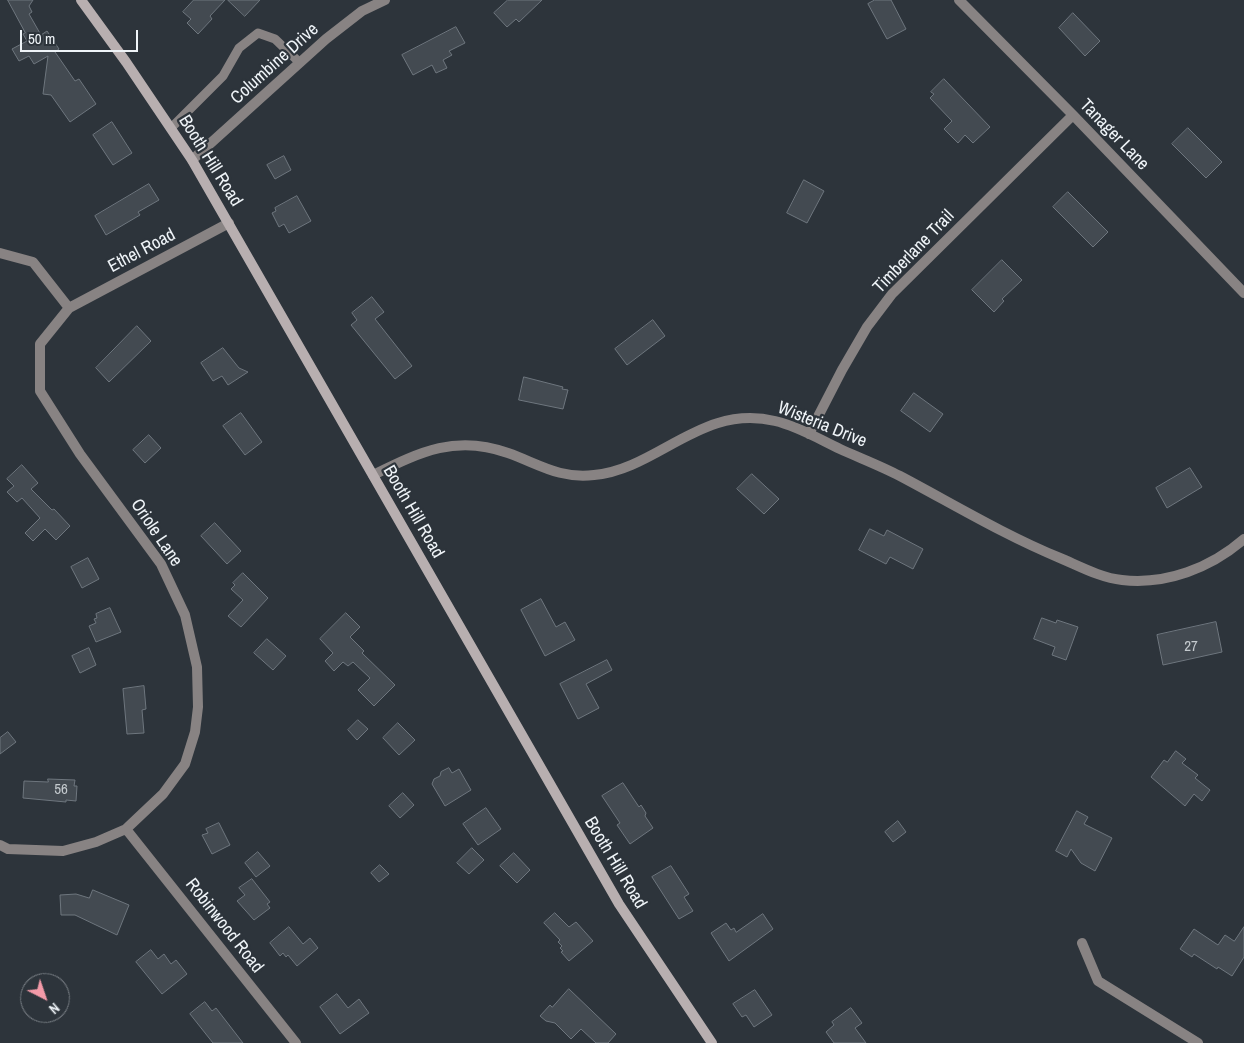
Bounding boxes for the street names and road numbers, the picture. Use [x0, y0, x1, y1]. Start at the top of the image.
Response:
street label: Columbine Drive [227, 19, 323, 109]
street label: Tanager Lane [1075, 95, 1153, 175]
street label: Booth Hill Road [173, 111, 247, 211]
street label: Timberlane Trail [869, 206, 959, 298]
street label: Ethel Road [105, 224, 179, 278]
street label: Wisteria Drive [774, 397, 870, 453]
street label: Booth Hill Road [378, 462, 448, 562]
street label: Oriole Lane [125, 495, 187, 571]
street label: Booth Hill Road [579, 813, 651, 913]
street label: Robinwood Road [180, 874, 268, 978]

